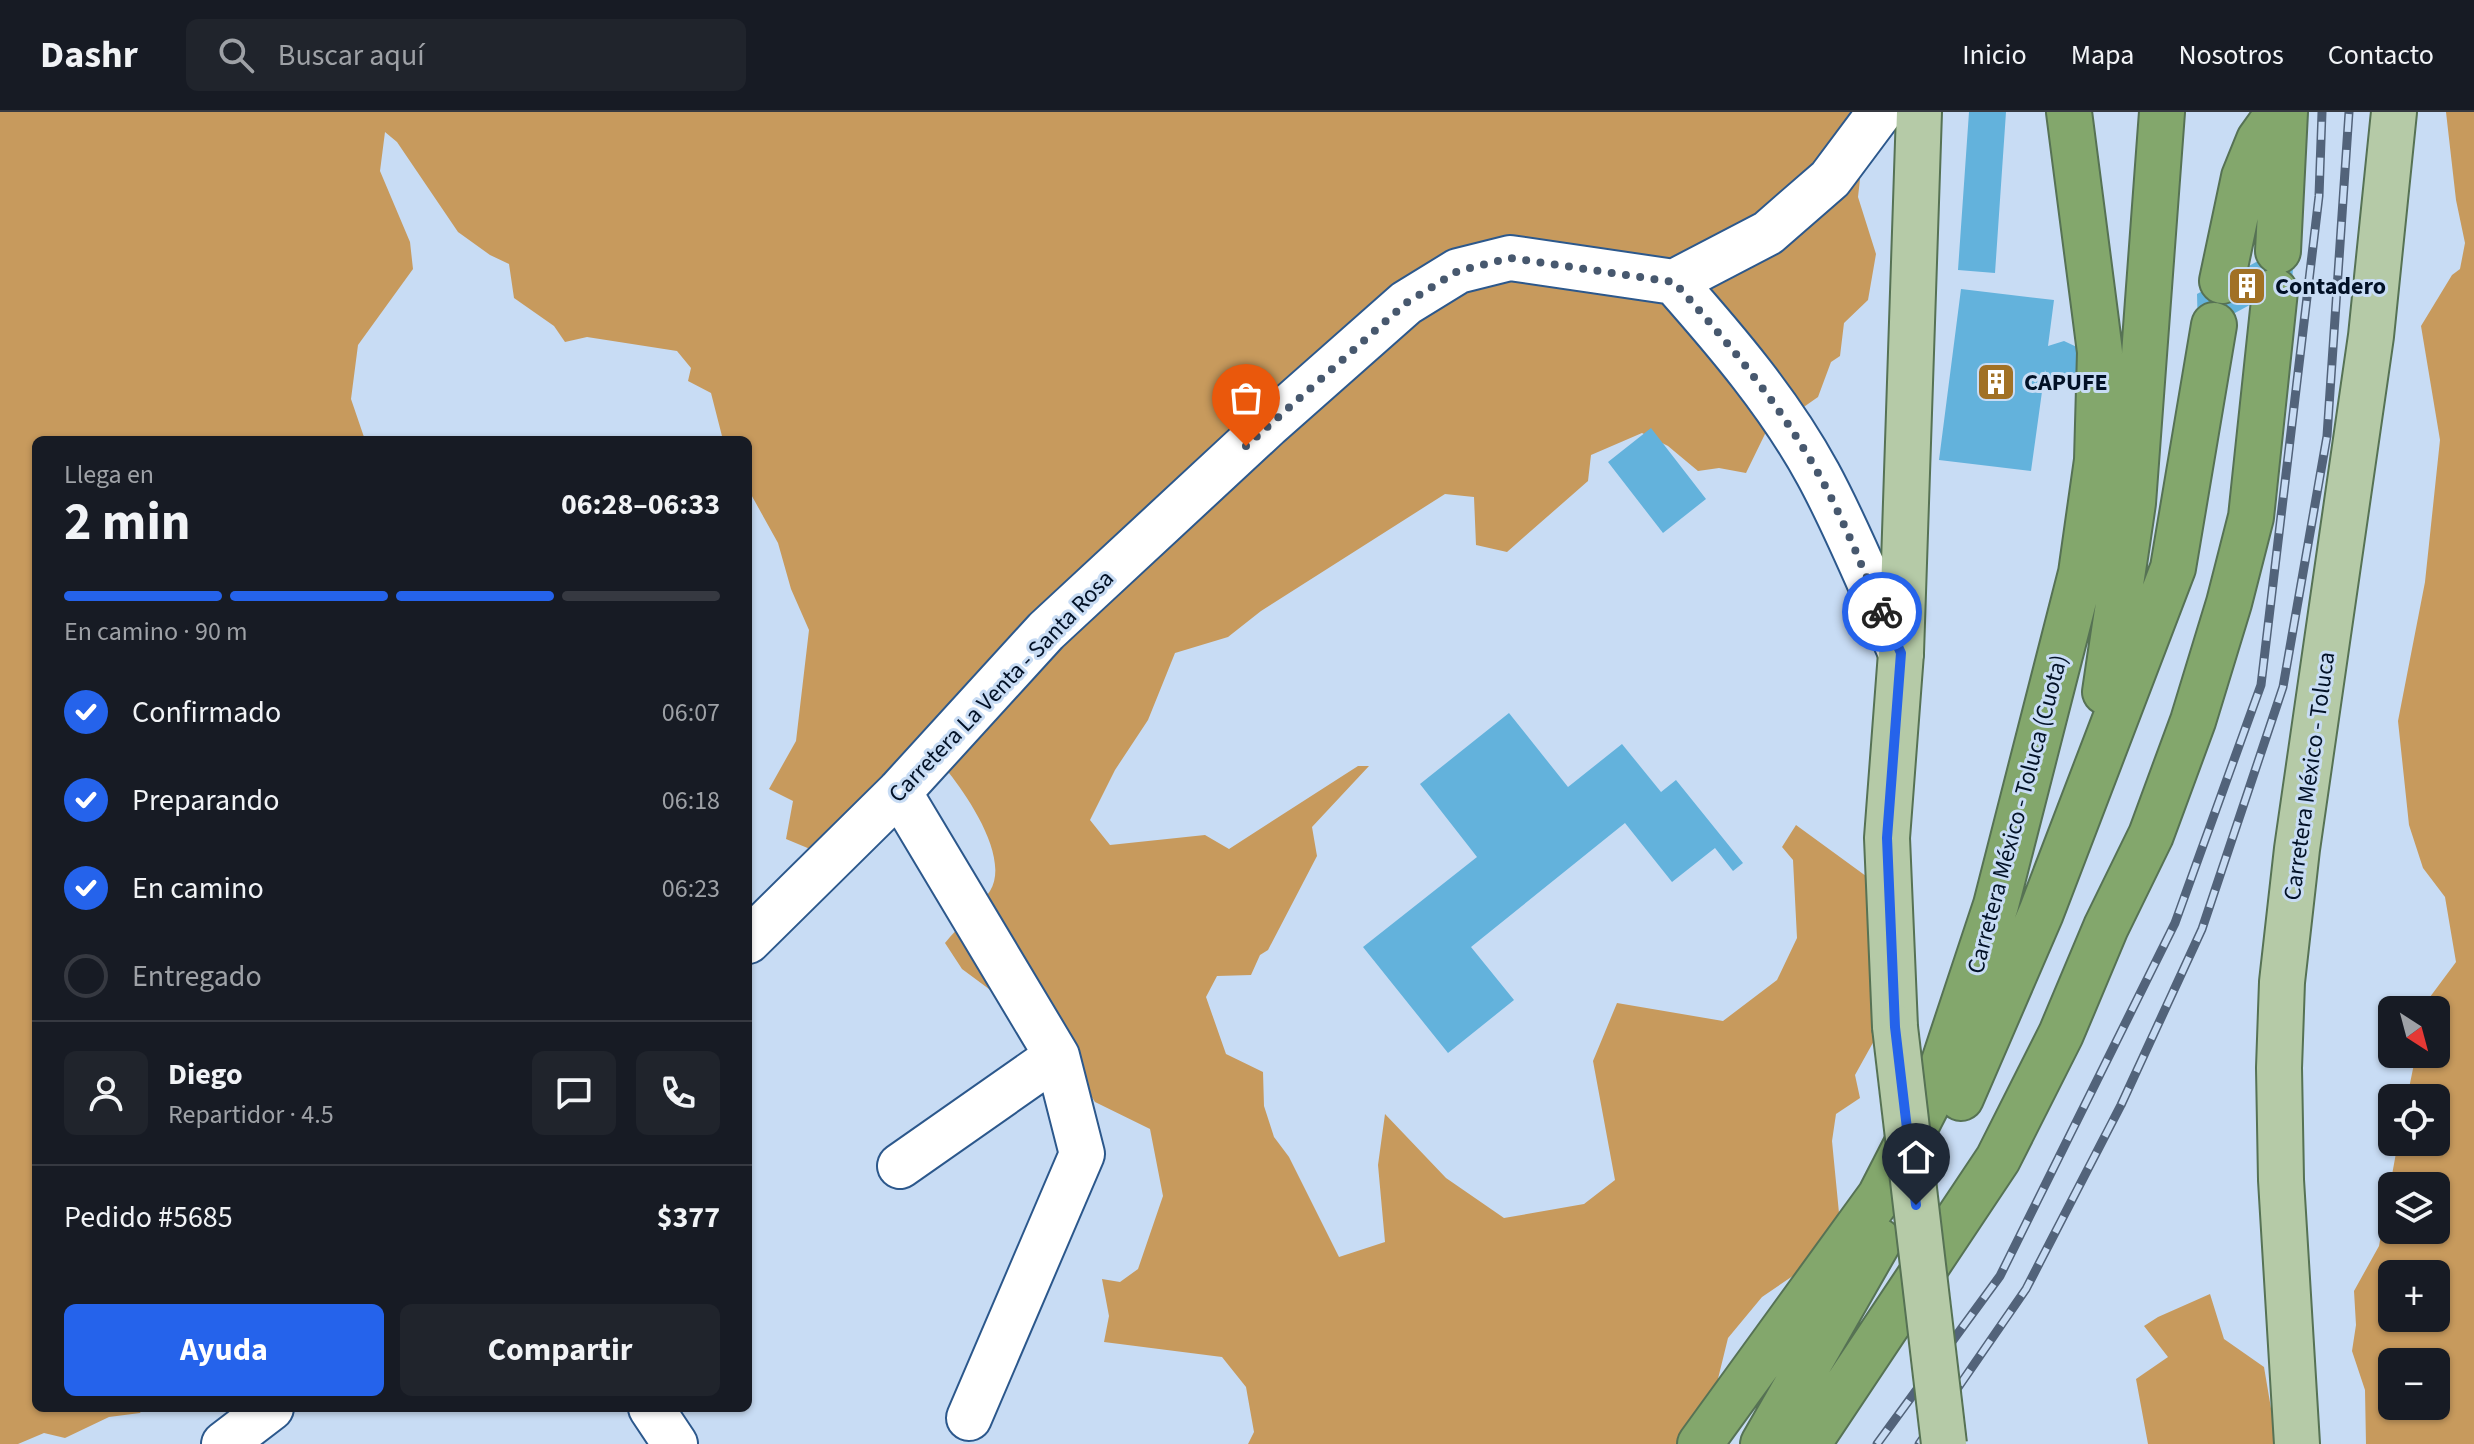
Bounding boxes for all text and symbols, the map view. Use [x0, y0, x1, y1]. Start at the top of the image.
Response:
search box [186, 19, 746, 91]
text: Dashr [40, 28, 138, 82]
icon: search [214, 33, 258, 77]
text: Buscar aquí [278, 34, 425, 77]
text: Inicio [1962, 35, 2027, 75]
text: Mapa [2071, 35, 2134, 75]
text: Nosotros [2178, 35, 2284, 75]
text: Contacto [2328, 35, 2434, 75]
building icon: Contadero [2226, 265, 2268, 307]
place label: Contadero [2275, 269, 2386, 304]
building icon: CAPUFE [1975, 361, 2017, 403]
pin [1212, 364, 1280, 446]
place label: CAPUFE [2024, 365, 2108, 400]
icon: bag [1224, 376, 1268, 420]
text: Llega en [64, 456, 154, 493]
text: 06:28–06:33 [561, 483, 720, 526]
text: 2 min [64, 486, 191, 560]
street label: Carretera La Venta - Santa Rosa [881, 562, 1122, 811]
courier [1842, 572, 1922, 652]
icon: bike [1860, 590, 1904, 634]
text: En camino · 90 m [64, 613, 248, 650]
street label: Carretera México - Toluca [2275, 649, 2344, 903]
street label: Carretera México - Toluca (Cuota) [1958, 651, 2077, 978]
icon: check [64, 690, 108, 734]
text: Confirmado [132, 691, 281, 734]
text: 06:07 [662, 694, 720, 731]
icon: check [64, 778, 108, 822]
text: Preparando [132, 779, 279, 822]
text: 06:18 [662, 782, 720, 819]
icon: check [64, 866, 108, 910]
text: En camino [132, 867, 264, 910]
text: 06:23 [662, 870, 720, 907]
text: Entregado [132, 955, 262, 998]
north arrow [2378, 996, 2450, 1068]
map controls [2378, 996, 2450, 1420]
button: person [64, 1051, 148, 1135]
button: chat [532, 1051, 616, 1135]
button: phone [636, 1051, 720, 1135]
text: Diego [168, 1053, 243, 1096]
button: locate [2378, 1084, 2450, 1156]
text: Repartidor · 4.5 [168, 1096, 334, 1133]
pin [1882, 1123, 1950, 1205]
icon: home [1894, 1135, 1938, 1179]
button: layers [2378, 1172, 2450, 1244]
text: Pedido #5685 [64, 1196, 233, 1239]
text: $377 [657, 1196, 720, 1239]
button: + [2378, 1260, 2450, 1332]
button: Ayuda [64, 1304, 384, 1396]
button: Compartir [400, 1304, 720, 1396]
button: − [2378, 1348, 2450, 1420]

